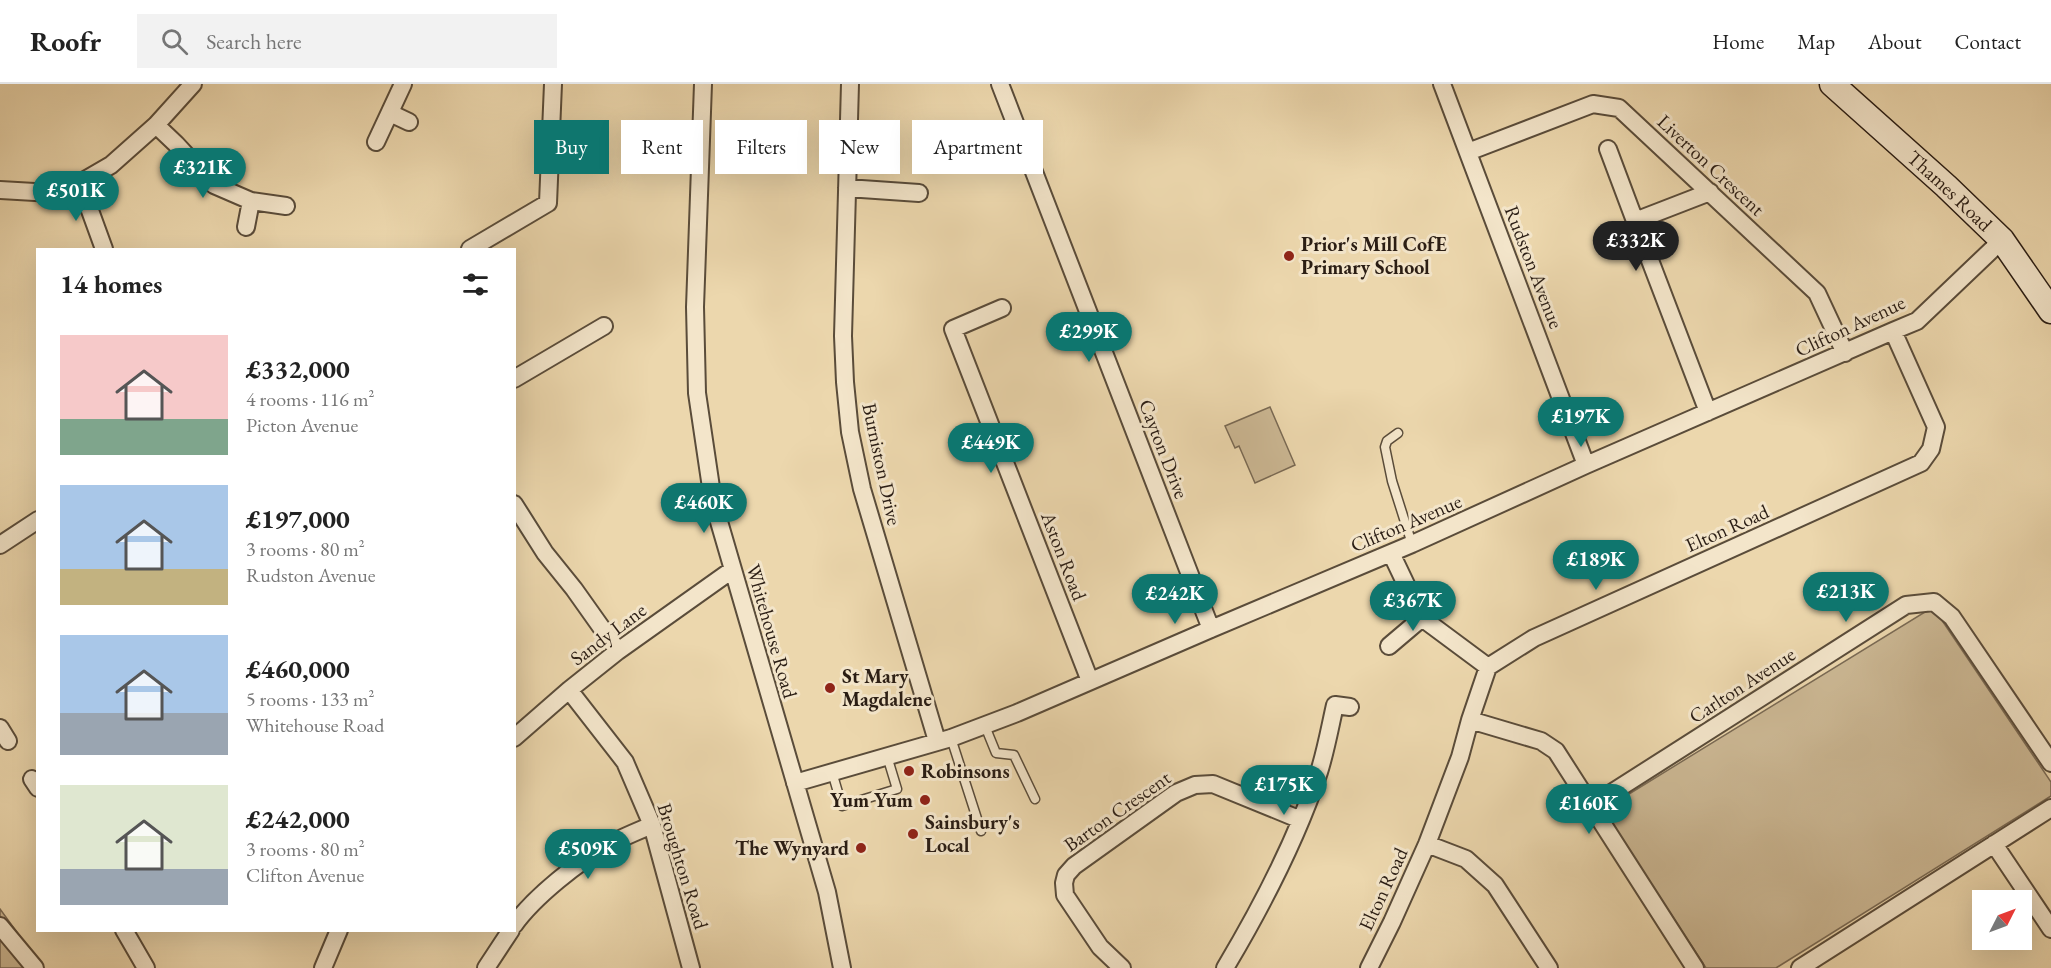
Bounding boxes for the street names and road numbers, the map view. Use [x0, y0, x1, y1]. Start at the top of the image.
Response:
street label: Liverton Crescent [1652, 109, 1771, 222]
street label: Thames Road [1902, 145, 1999, 237]
street label: Rudston Avenue [1499, 202, 1569, 332]
street label: Clifton Avenue [1791, 289, 1909, 363]
street label: Cayton Drive [1133, 396, 1195, 502]
street label: Burniston Drive [856, 400, 908, 528]
street label: Clifton Avenue [1346, 488, 1466, 558]
street label: Elton Road [1681, 498, 1774, 558]
street label: Aston Road [1035, 507, 1093, 605]
street label: Whitehouse Road [740, 561, 804, 702]
street label: Sandy Lane [565, 597, 651, 671]
street label: Carlton Avenue [1684, 641, 1800, 729]
street label: Barton Crescent [1058, 764, 1176, 857]
street label: Broughton Road [651, 800, 715, 933]
street label: Elton Road [1352, 843, 1414, 935]

